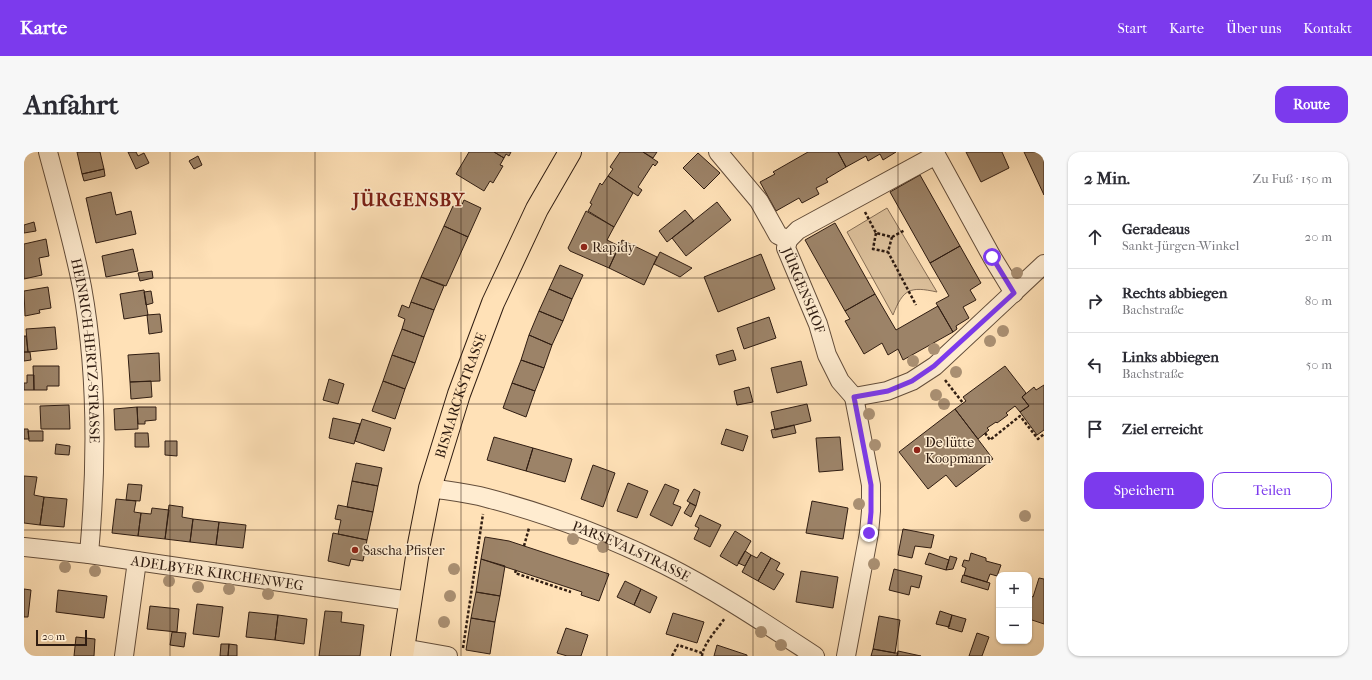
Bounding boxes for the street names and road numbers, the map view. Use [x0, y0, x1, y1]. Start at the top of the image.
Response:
street label: JÜRGENSHOF [778, 244, 829, 336]
street label: HEINRICH-HERTZ-STRASSE [67, 256, 103, 444]
street label: BISMARCKSTRASSE [431, 330, 490, 460]
street label: PARSEVALSTRASSE [570, 517, 694, 585]
street label: ADELBYER KIRCHENWEG [129, 552, 305, 594]

